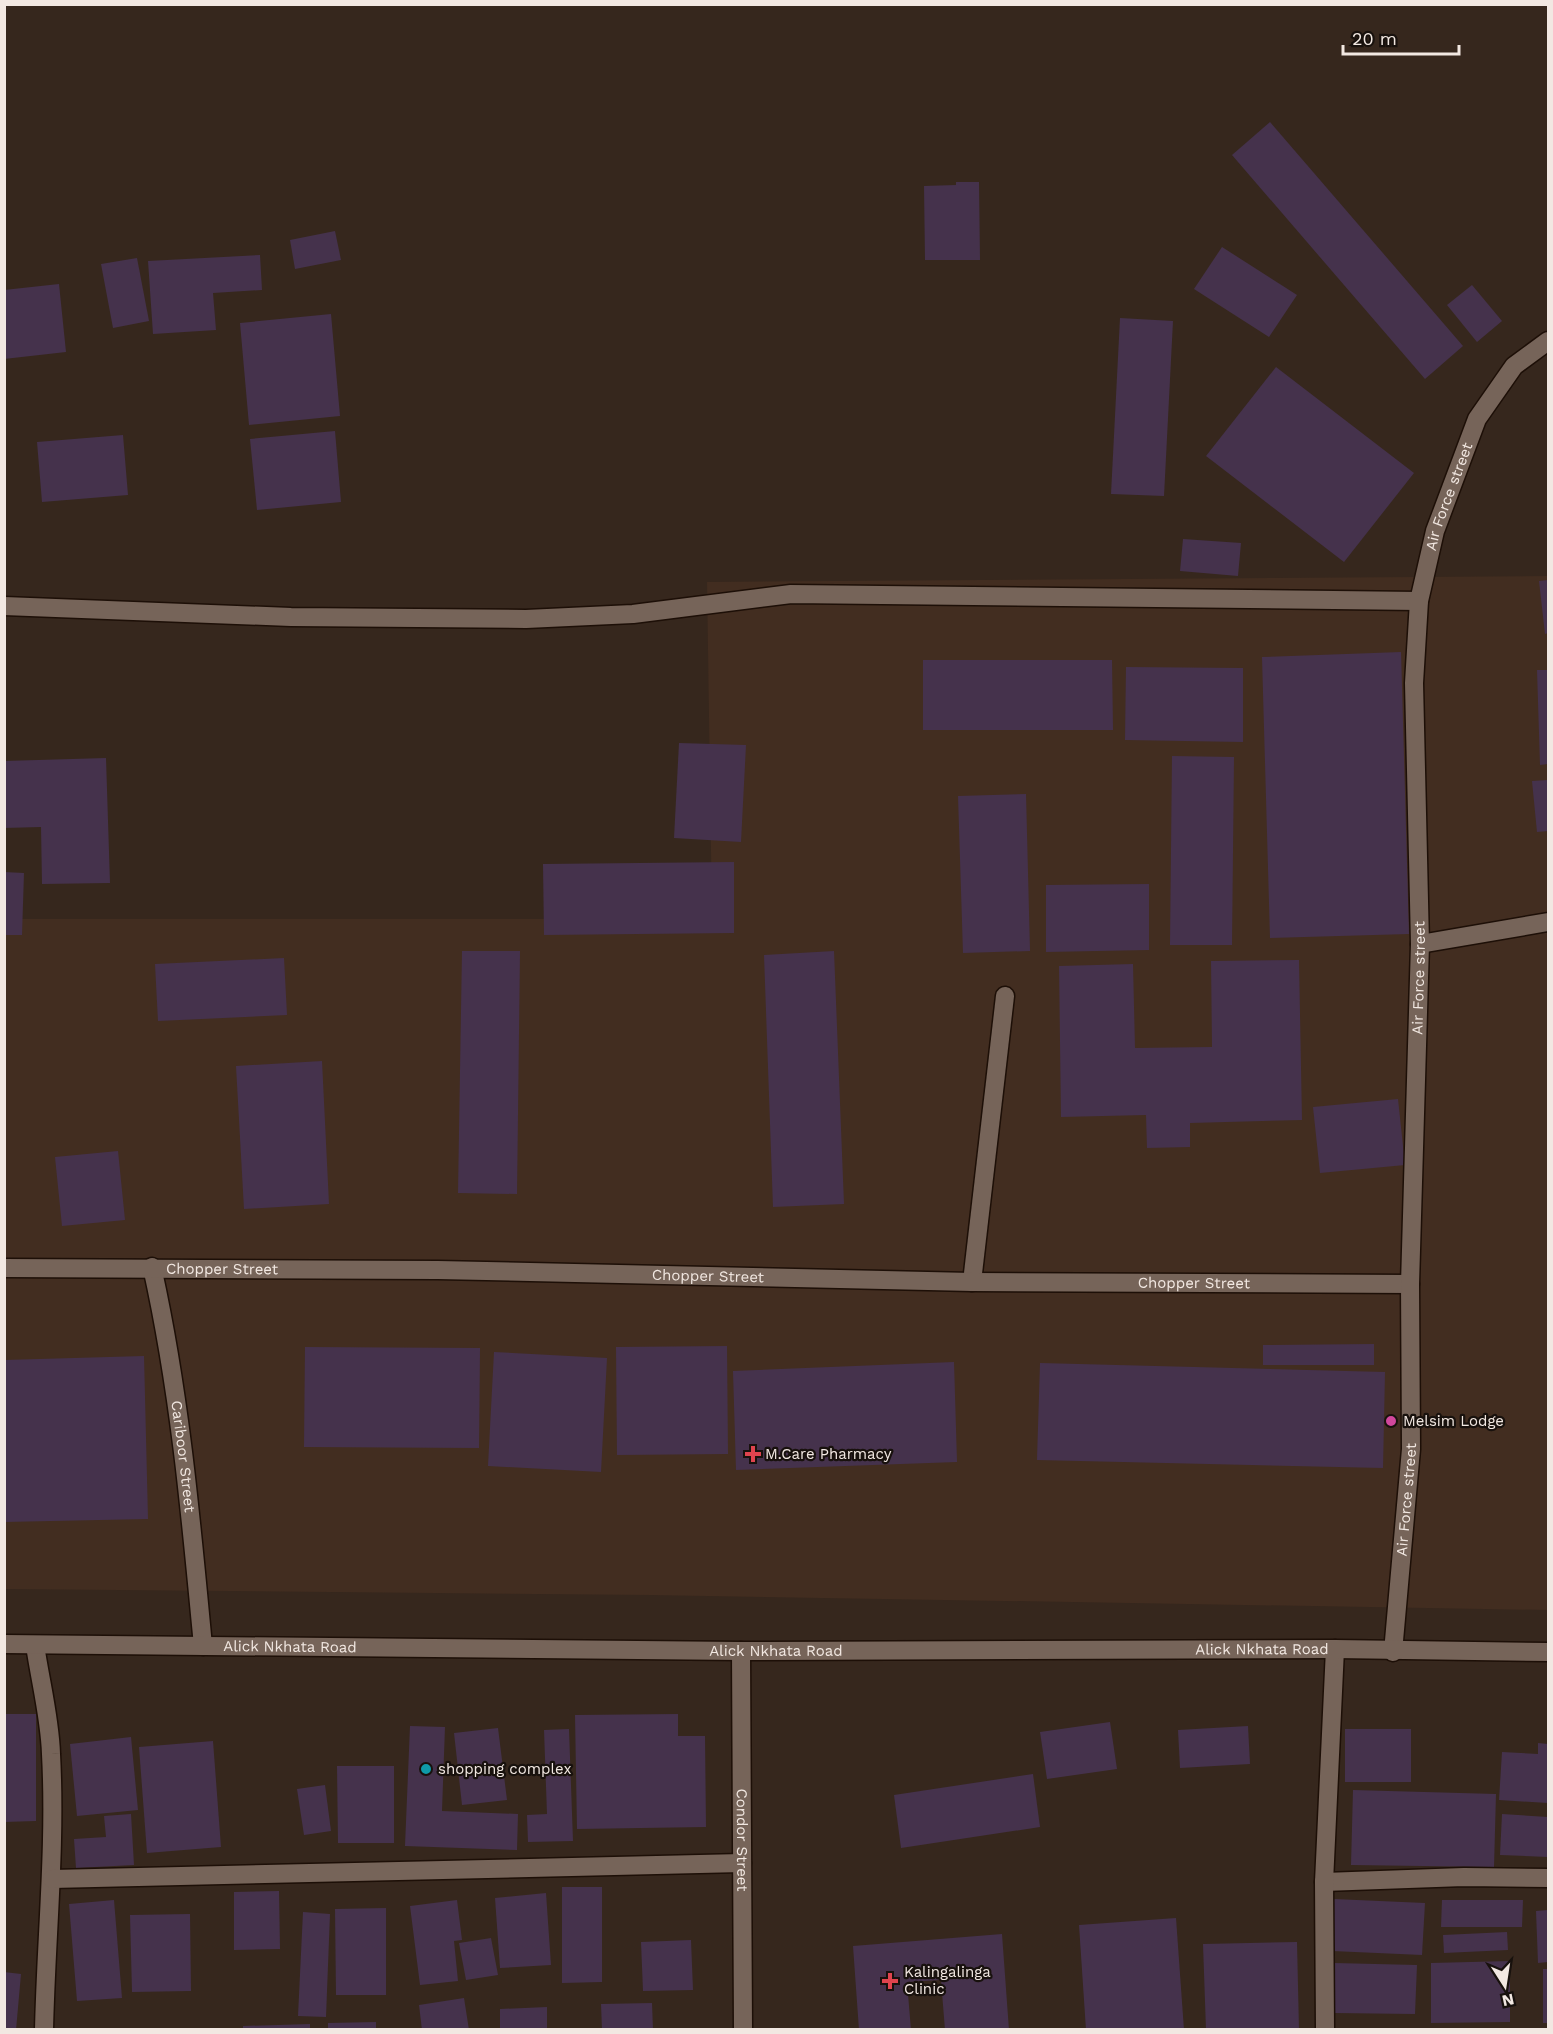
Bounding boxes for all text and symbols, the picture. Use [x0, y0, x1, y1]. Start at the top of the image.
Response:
scale bar [1343, 18, 1458, 56]
text: 20 m [1352, 28, 1397, 49]
street label: Air Force street [1422, 439, 1477, 552]
street label: Air Force street [1408, 920, 1429, 1035]
street label: Chopper Street [166, 1260, 279, 1278]
street label: Chopper Street [652, 1266, 765, 1286]
street label: Chopper Street [1138, 1274, 1251, 1292]
street label: Cariboor Street [167, 1399, 199, 1514]
place label: Melsim Lodge [1403, 1412, 1504, 1430]
marker: Melsim Lodge [1384, 1414, 1398, 1428]
street label: Air Force street [1393, 1442, 1420, 1557]
place label: M.Care Pharmacy [765, 1445, 892, 1463]
marker: M.Care Pharmacy [746, 1447, 760, 1461]
street label: Alick Nkhata Road [223, 1637, 357, 1656]
street label: Alick Nkhata Road [1195, 1640, 1329, 1658]
street label: Alick Nkhata Road [709, 1642, 843, 1660]
place label: shopping complex [438, 1760, 571, 1778]
marker: shopping complex [419, 1762, 433, 1776]
street label: Condor Street [733, 1788, 751, 1892]
north arrow [1475, 1956, 1535, 2016]
place label: Kalingalinga Clinic [904, 1963, 991, 1998]
marker: Kalingalinga Clinic [881, 1972, 899, 1990]
text: N [1500, 1990, 1516, 2011]

